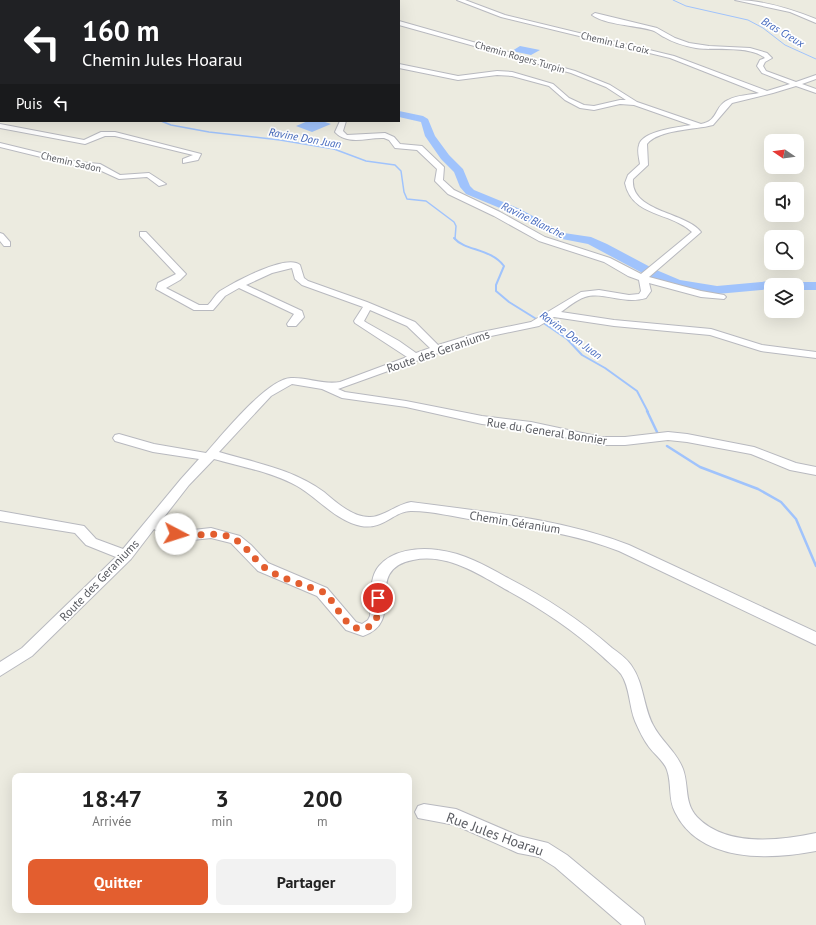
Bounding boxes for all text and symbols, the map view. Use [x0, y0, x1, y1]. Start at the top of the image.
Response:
text: 160 m [82, 12, 159, 49]
water label: Bras Creux [759, 14, 808, 51]
icon: left [16, 16, 68, 68]
street label: Chemin La Croix [579, 29, 651, 57]
street label: Chemin Rogers Turpin [473, 38, 567, 76]
text: Chemin Jules Hoarau [82, 48, 243, 71]
icon: left [50, 92, 72, 114]
text: Puis [16, 94, 42, 113]
water label: Ravine Don Juan [268, 125, 343, 151]
north arrow [764, 134, 804, 174]
map controls [764, 134, 804, 318]
street label: Chemin Sadon [39, 149, 103, 175]
button: sound [764, 182, 804, 222]
water label: Ravine Blanche [499, 199, 567, 241]
button: search [764, 230, 804, 270]
button: layers [764, 278, 804, 318]
water label: Ravine Don Juan [537, 308, 605, 362]
street label: Route des Geraniums [384, 326, 492, 376]
street label: Rue du General Bonnier [486, 414, 608, 448]
street label: Chemin Géranium [469, 507, 561, 537]
position arrow [155, 513, 197, 555]
street label: Route des Geraniums [56, 536, 142, 624]
pin [361, 581, 395, 615]
icon: arrive [367, 587, 389, 609]
text: 18:47 [81, 783, 142, 814]
text: 3 [215, 783, 229, 814]
text: 200 [302, 783, 343, 814]
street label: Rue Jules Hoarau [444, 808, 546, 860]
text: Arrivée [92, 813, 131, 830]
text: min [211, 813, 233, 830]
text: m [317, 813, 328, 830]
button: Quitter [28, 859, 208, 905]
button: Partager [216, 859, 396, 905]

